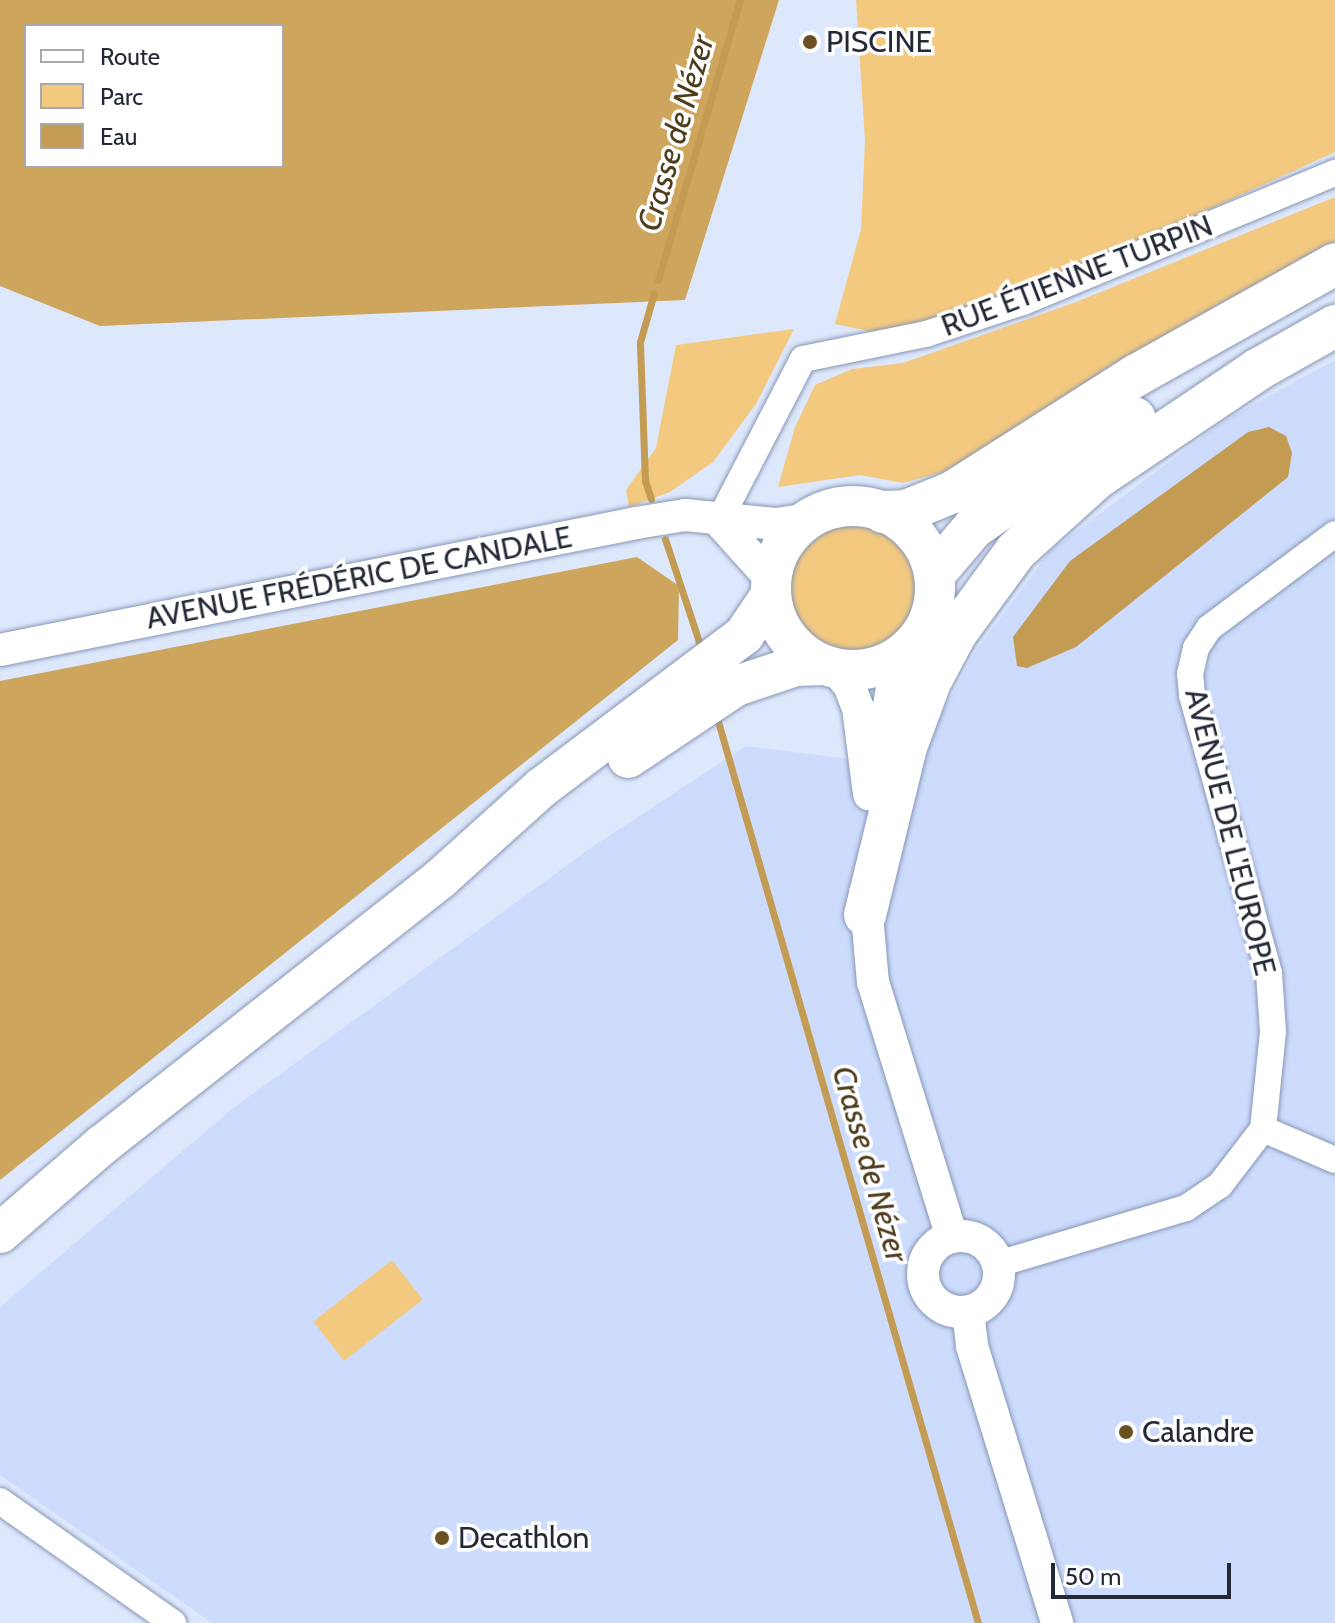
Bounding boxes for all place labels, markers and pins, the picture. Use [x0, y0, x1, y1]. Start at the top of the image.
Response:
place label: PISCINE [826, 24, 932, 60]
marker: PISCINE [801, 33, 819, 51]
place label: Calandre [1142, 1414, 1254, 1450]
marker: Calandre [1117, 1423, 1135, 1441]
place label: Decathlon [458, 1520, 589, 1556]
marker: Decathlon [433, 1529, 451, 1547]

